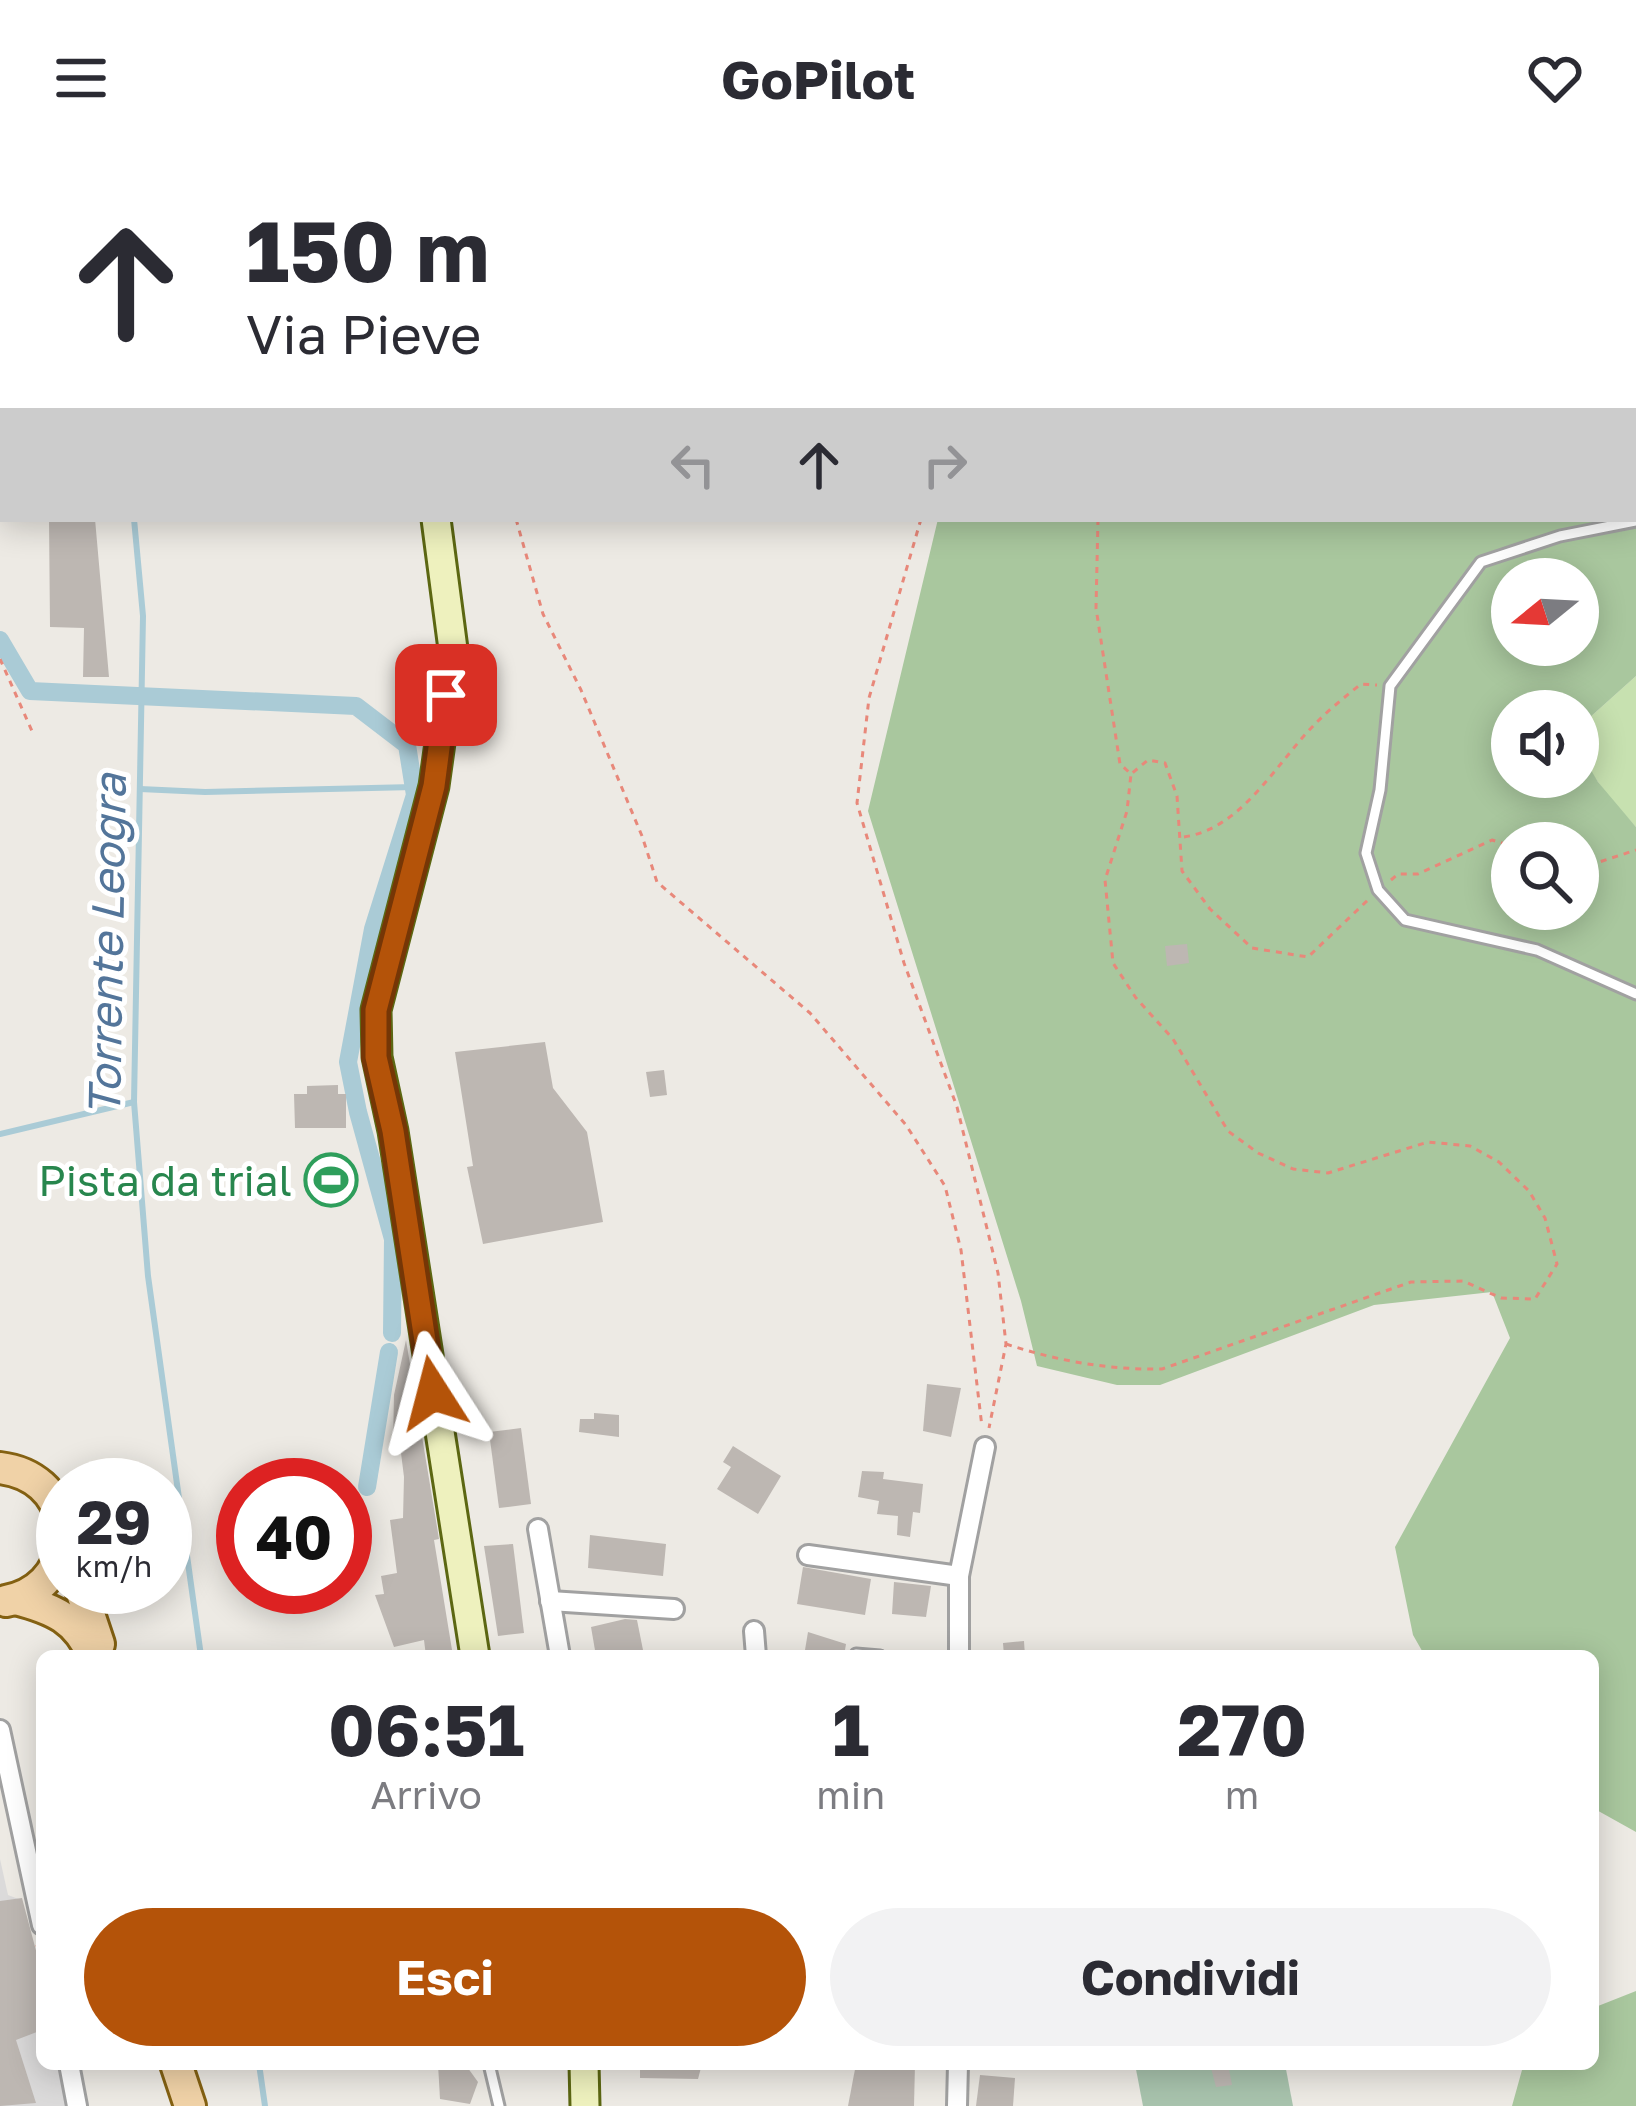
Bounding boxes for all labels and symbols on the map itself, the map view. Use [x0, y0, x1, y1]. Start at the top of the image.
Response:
north arrow [1491, 558, 1599, 666]
pin [395, 644, 497, 746]
water label: Torrente Leogra [76, 772, 136, 1117]
sports icon: Pista da trial [303, 1152, 359, 1208]
place label: Pista da trial [38, 1155, 292, 1205]
position arrow [370, 1330, 496, 1456]
speed limit sign: 40 [216, 1458, 372, 1614]

